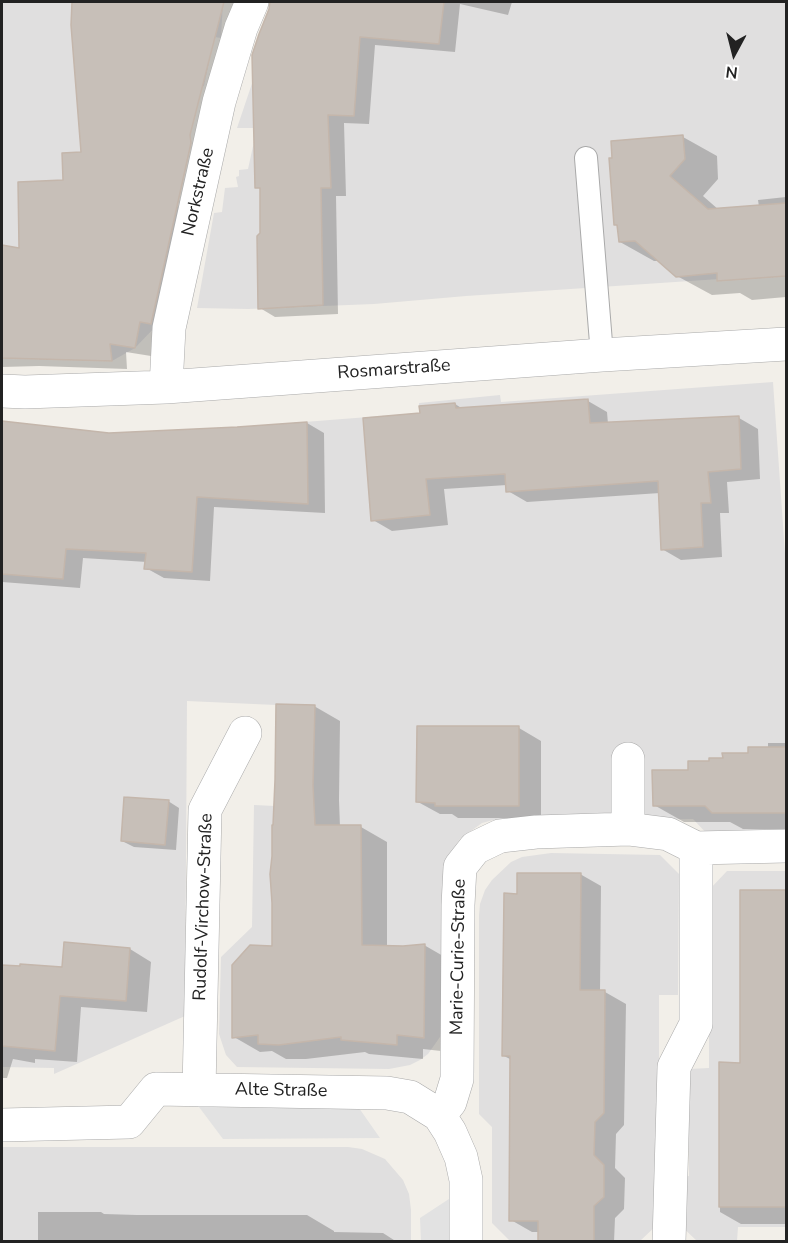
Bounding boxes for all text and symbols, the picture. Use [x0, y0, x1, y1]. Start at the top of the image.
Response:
north arrow [704, 24, 764, 84]
text: N [725, 60, 739, 84]
street label: Norkstraße [178, 146, 220, 238]
street label: Rosmarstraße [337, 355, 451, 385]
street label: Rudolf-Virchow-Straße [190, 813, 218, 1001]
street label: Marie-Curie-Straße [447, 879, 471, 1035]
street label: Alte Straße [235, 1079, 327, 1103]

